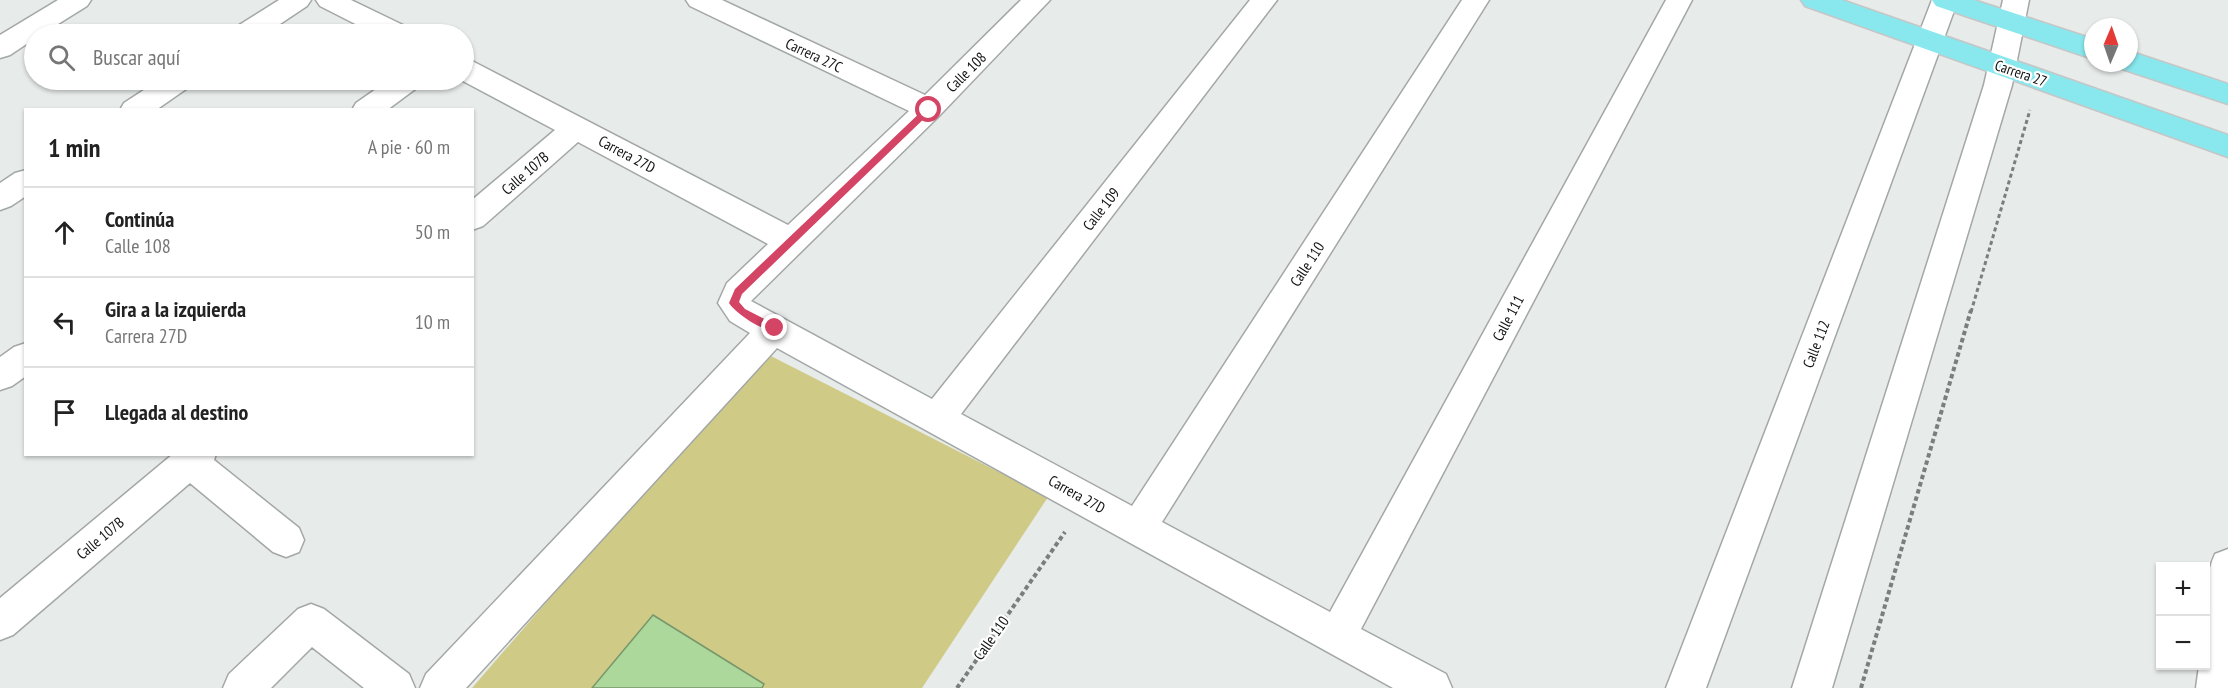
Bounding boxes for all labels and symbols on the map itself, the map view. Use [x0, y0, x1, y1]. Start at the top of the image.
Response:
north arrow [2084, 18, 2138, 72]
street label: Carrera 27C [783, 34, 846, 76]
street label: Calle 108 [942, 48, 990, 96]
street label: Carrera 27 [1992, 55, 2050, 91]
route start [915, 96, 941, 122]
street label: Carrera 27D [595, 131, 659, 177]
street label: Calle 107B [497, 147, 553, 199]
street label: Calle 109 [1078, 184, 1124, 234]
street label: Calle 110 [1286, 238, 1329, 290]
street label: Calle 111 [1488, 292, 1528, 344]
route end [761, 314, 787, 340]
street label: Calle 112 [1798, 318, 1834, 370]
street label: Carrera 27D [1045, 471, 1109, 517]
street label: Calle 107B [72, 513, 128, 563]
street label: Calle 110 [969, 612, 1013, 664]

